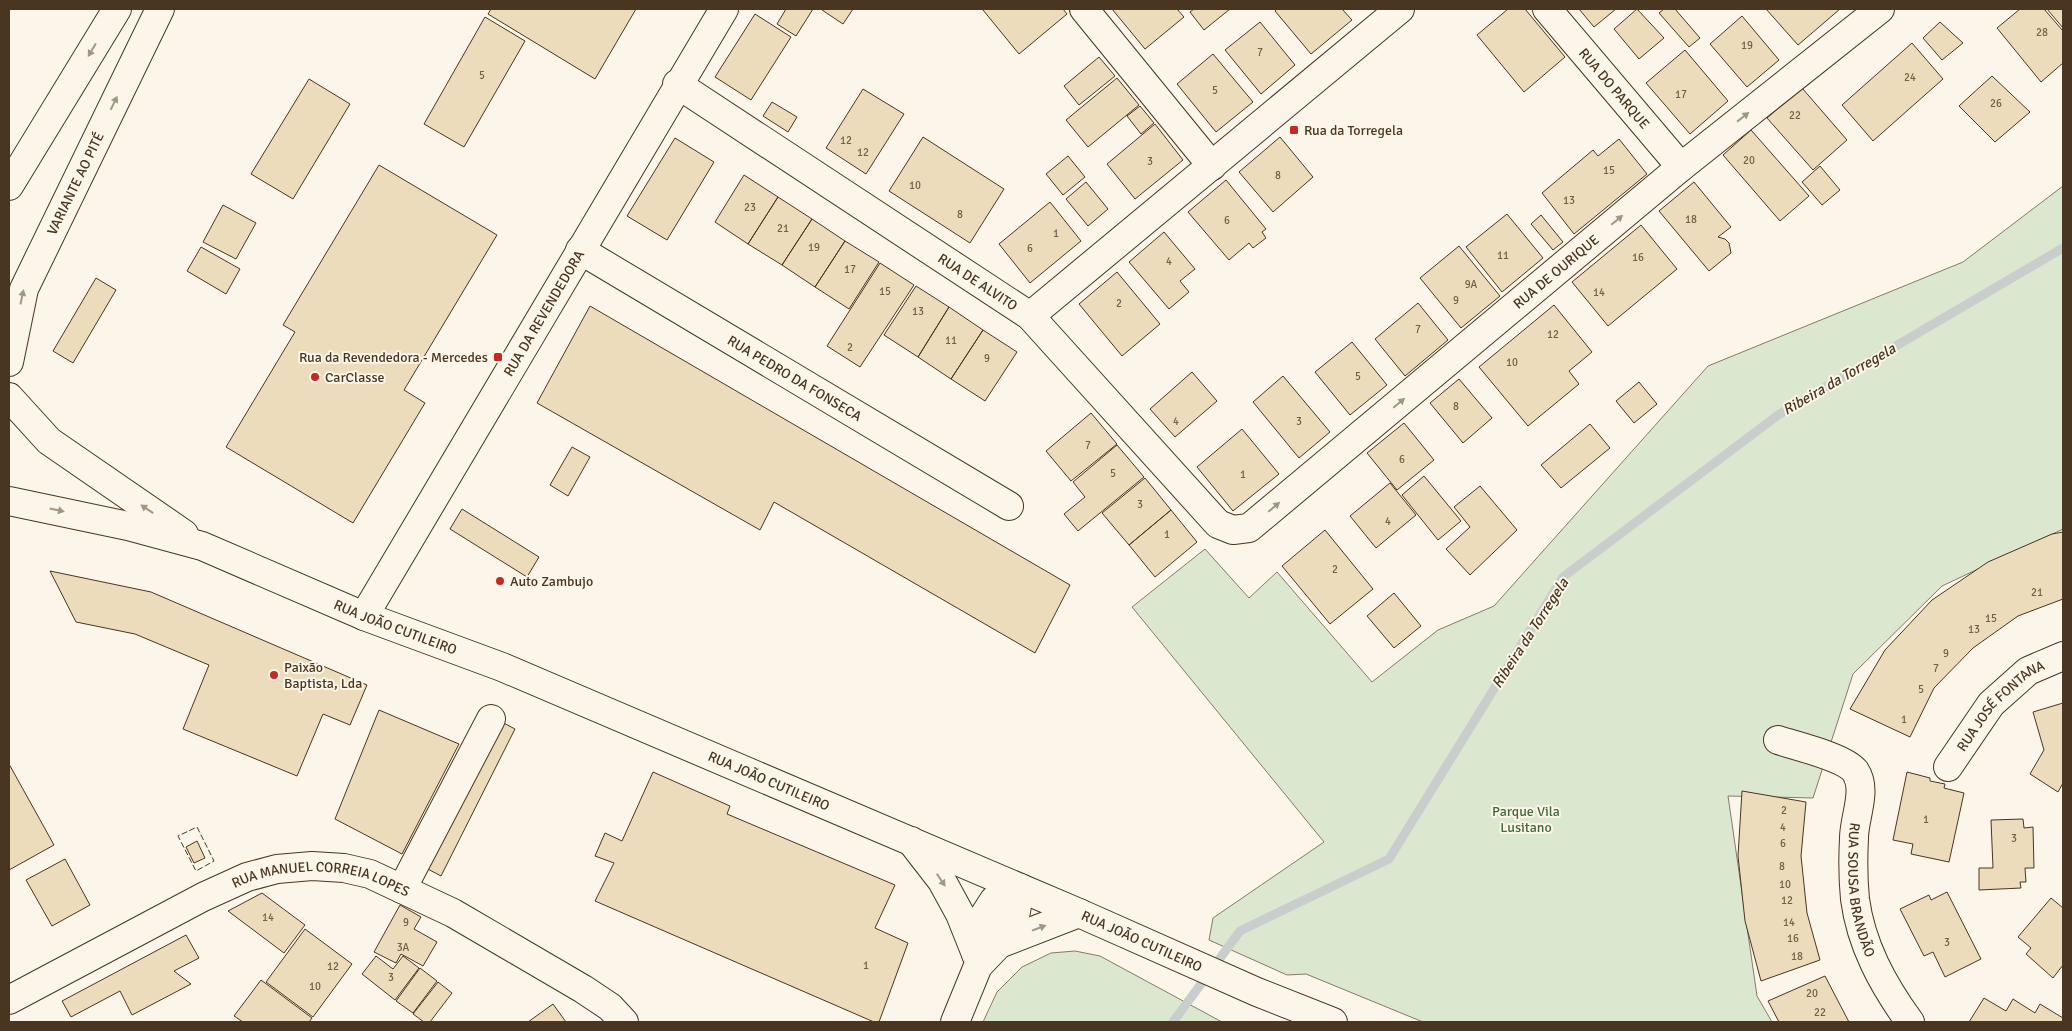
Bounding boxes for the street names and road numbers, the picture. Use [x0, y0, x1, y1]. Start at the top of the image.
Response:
street label: RUA DO PARQUE [1575, 45, 1653, 133]
street label: VARIANTE AO PITÉ [44, 129, 108, 238]
street label: RUA DE OURIQUE [1510, 231, 1603, 313]
street label: RUA DA REVENDEDORA [500, 247, 588, 380]
street label: RUA DE ALVITO [935, 250, 1020, 314]
street label: RUA PEDRO DA FONSECA [724, 332, 865, 425]
street label: RUA JOÃO CUTILEIRO [331, 596, 459, 659]
street label: RUA JOSÉ FONTANA [1953, 657, 2048, 755]
street label: RUA JOÃO CUTILEIRO [705, 748, 832, 815]
street label: RUA SOUSA BRANDÃO [1844, 821, 1879, 960]
street label: RUA MANUEL CORREIA LOPES [229, 858, 413, 901]
street label: RUA JOÃO CUTILEIRO [1079, 907, 1205, 976]

